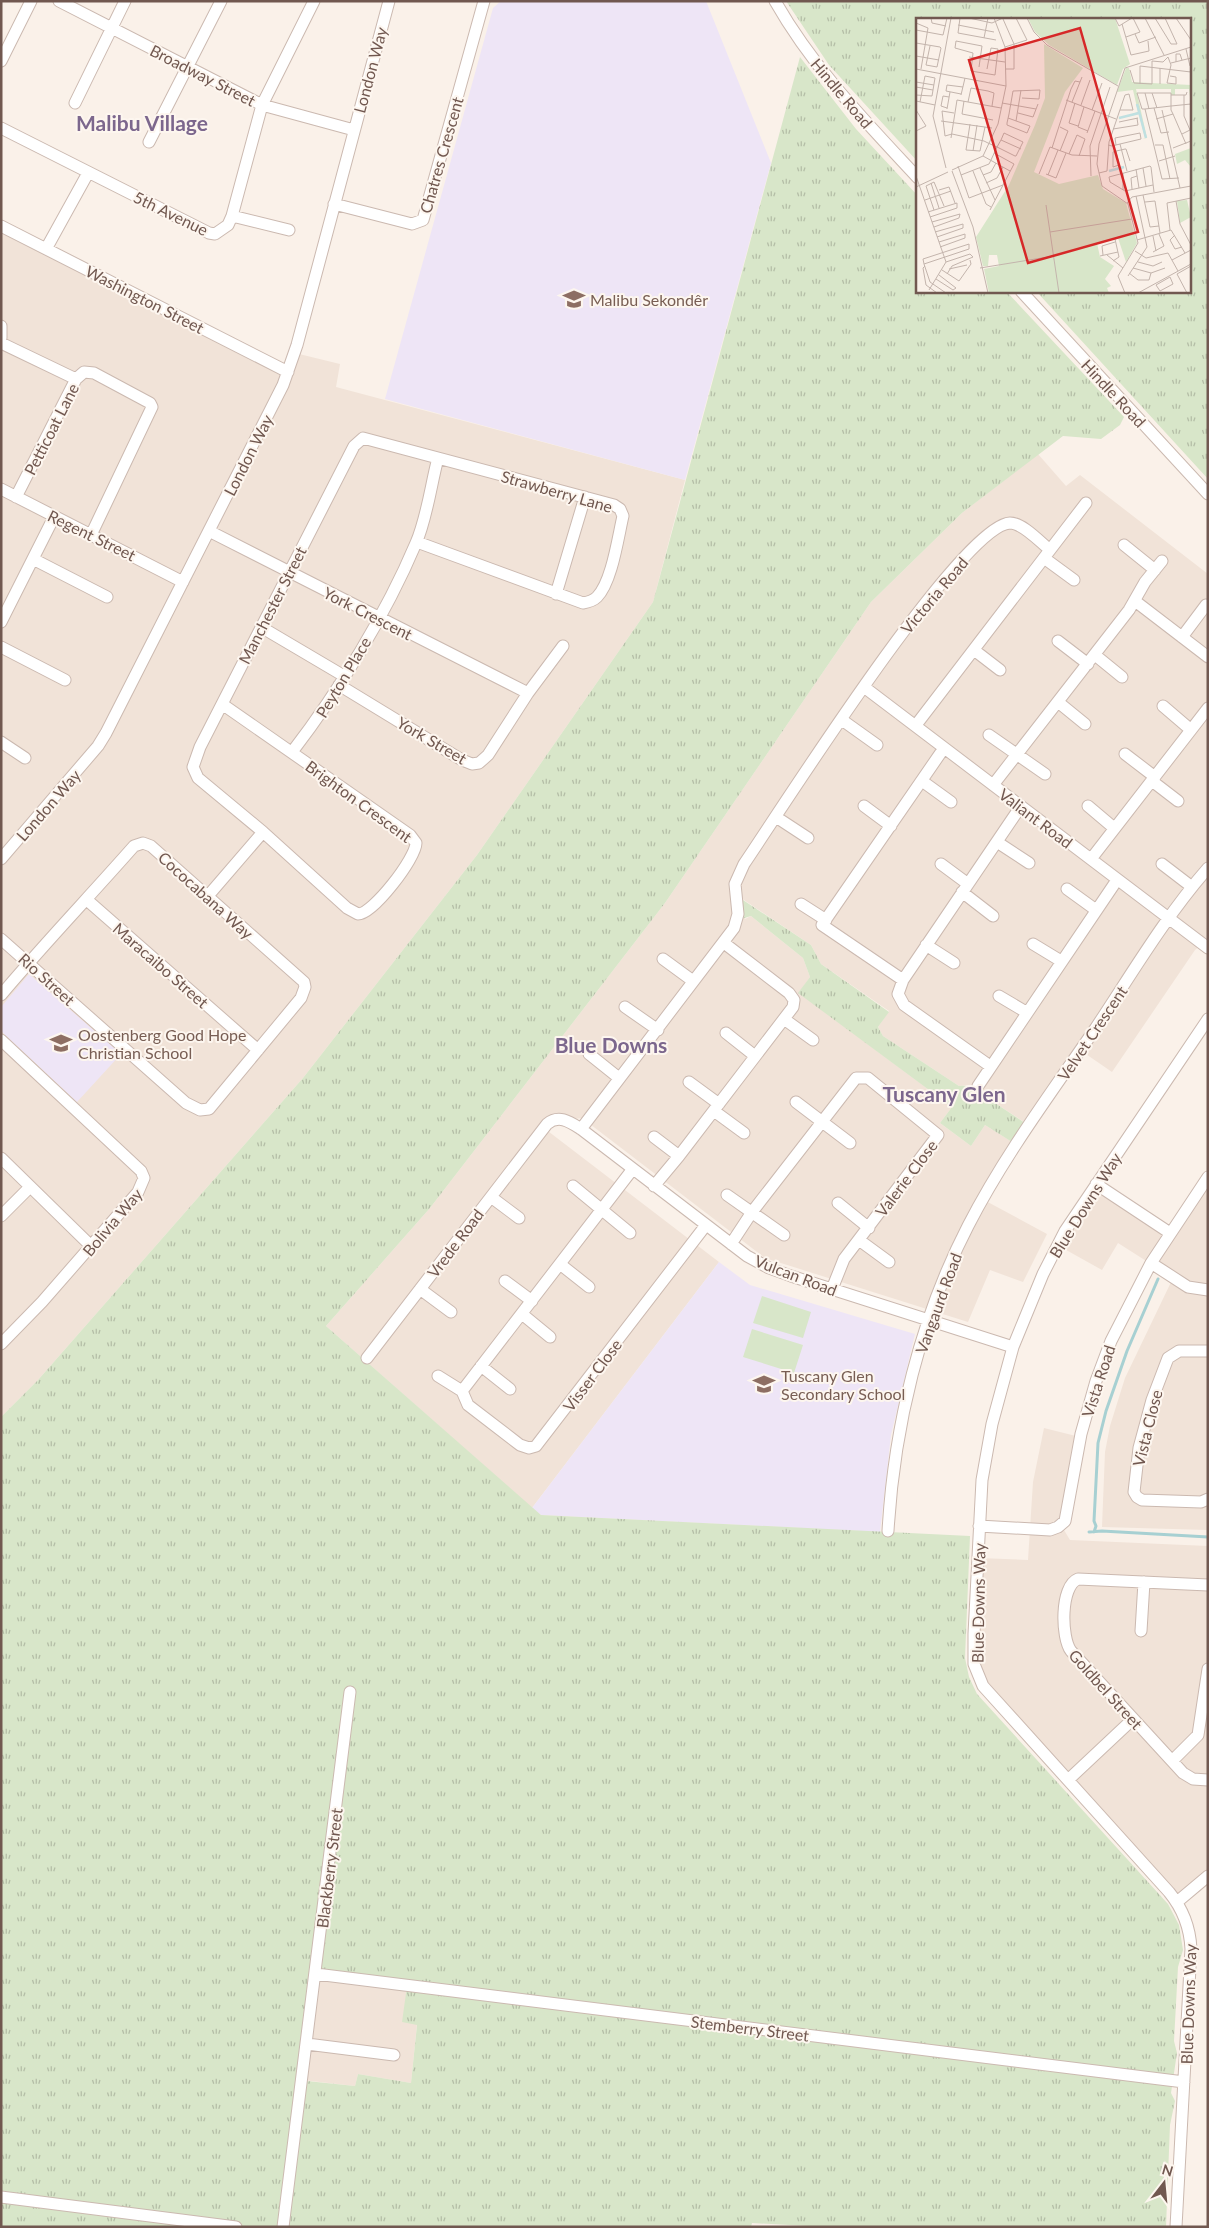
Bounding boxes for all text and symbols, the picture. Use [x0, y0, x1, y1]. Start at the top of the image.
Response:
inset map [916, 18, 1192, 292]
street label: London Way [349, 24, 391, 115]
street label: Broadway Street [147, 40, 259, 110]
street label: Hindle Road [807, 54, 877, 132]
street label: Chatres Crescent [415, 94, 467, 215]
district label: Malibu Village [76, 110, 208, 135]
street label: 5th Avenue [131, 187, 211, 239]
street label: Washington Street [83, 261, 208, 337]
school or university icon: Malibu Sekondêr [561, 286, 587, 312]
place label: Malibu Sekondêr [590, 290, 708, 309]
street label: Hindle Road [1078, 355, 1150, 431]
street label: Petticoat Lane [20, 380, 82, 478]
street label: London Way [220, 411, 277, 499]
street label: Strawberry Lane [499, 466, 615, 516]
street label: Regent Street [45, 506, 139, 565]
street label: Manchester Street [234, 543, 310, 667]
street label: Victoria Road [896, 553, 972, 637]
street label: York Crescent [320, 582, 416, 644]
street label: Peyton Place [311, 633, 375, 721]
street label: York Street [394, 712, 471, 768]
street label: Brighton Crescent [302, 756, 416, 846]
street label: London Way [12, 765, 85, 844]
street label: Valiant Road [995, 784, 1077, 852]
street label: Cococabana Way [155, 847, 258, 943]
street label: Maracaibo Street [110, 918, 213, 1012]
street label: Rio Street [15, 949, 79, 1009]
street label: Velvet Crescent [1053, 982, 1131, 1084]
place label: Oostenberg Good Hope Christian School [78, 1025, 247, 1062]
school or university icon: Oostenberg Good Hope Christian School [48, 1030, 74, 1056]
district label: Blue Downs [555, 1032, 667, 1057]
district label: Tuscany Glen [882, 1081, 1006, 1106]
street label: Valerie Close [871, 1136, 941, 1220]
street label: Blue Downs Way [1045, 1148, 1125, 1261]
street label: Bolivia Way [78, 1184, 146, 1260]
street label: Vrede Road [423, 1205, 487, 1281]
street label: Vangaurd Road [911, 1250, 965, 1356]
street label: Vulcan Road [752, 1251, 840, 1299]
street label: Visser Close [559, 1335, 625, 1415]
street label: Vista Road [1077, 1342, 1119, 1420]
place label: Tuscany Glen Secondary School [781, 1366, 905, 1403]
school or university icon: Tuscany Glen Secondary School [751, 1371, 777, 1397]
street label: Vista Close [1128, 1388, 1166, 1468]
street label: Blue Downs Way [967, 1542, 989, 1663]
street label: Goldbel Street [1065, 1645, 1147, 1733]
street label: Blackberry Street [312, 1807, 346, 1929]
street label: Blue Downs Way [1176, 1943, 1200, 2065]
street label: Stemberry Street [690, 2011, 810, 2045]
north arrow [1139, 2158, 1189, 2208]
text: N [1160, 2160, 1175, 2180]

